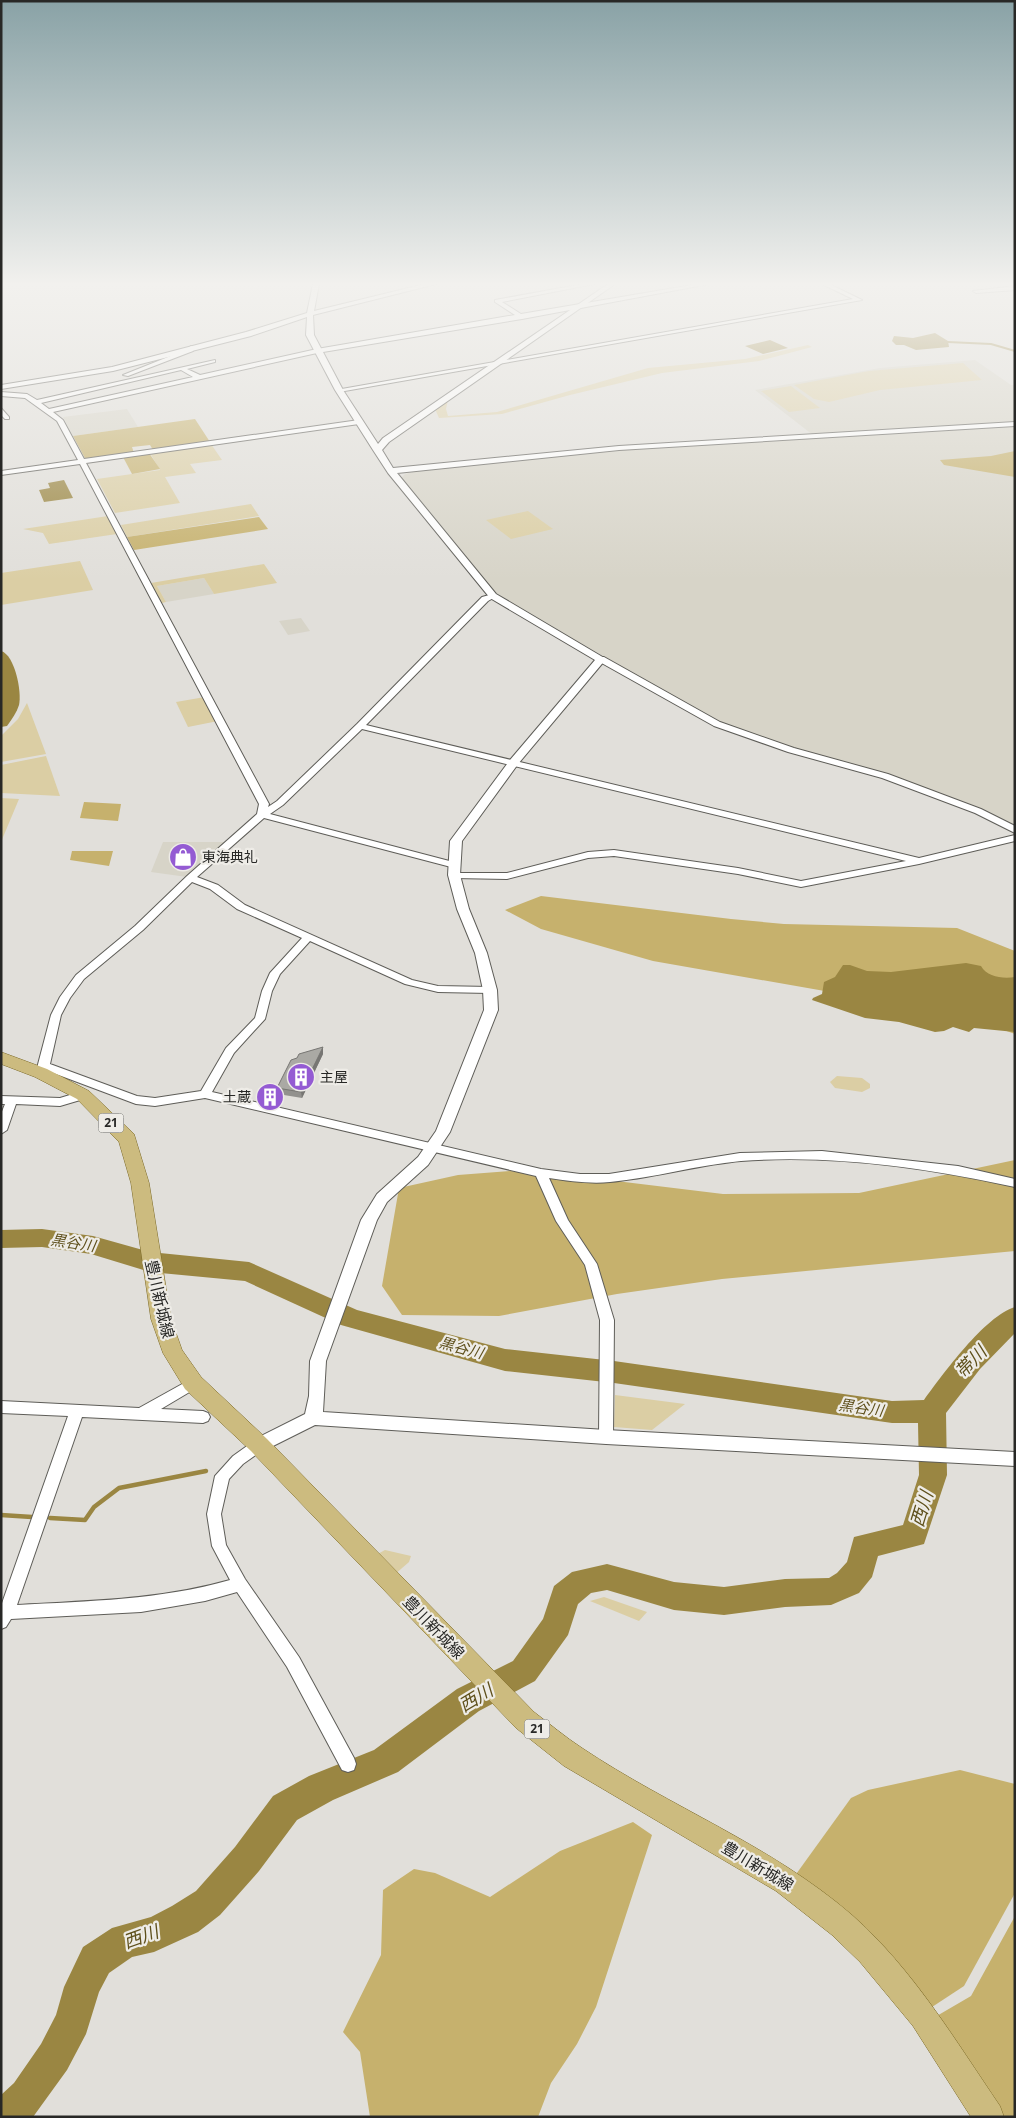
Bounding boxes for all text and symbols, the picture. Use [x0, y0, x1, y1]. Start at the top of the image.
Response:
shop icon: 東海典礼 [168, 842, 198, 872]
place label: 東海典礼 [202, 847, 258, 866]
building icon: 主屋 [286, 1062, 316, 1092]
place label: 主屋 [320, 1067, 348, 1086]
building icon: 土蔵 [255, 1082, 285, 1112]
place label: 土蔵 [223, 1087, 251, 1106]
road number: 21 [98, 1114, 124, 1132]
water label: 黒谷川 [49, 1229, 99, 1256]
street label: 豊川新城線 [140, 1258, 180, 1340]
water label: 黒谷川 [437, 1332, 488, 1363]
water label: 帯川 [949, 1339, 993, 1383]
water label: 黒谷川 [837, 1394, 887, 1420]
water label: 西川 [904, 1486, 938, 1529]
street label: 豊川新城線 [398, 1591, 470, 1663]
water label: 西川 [454, 1677, 499, 1717]
road number: 21 [524, 1720, 550, 1738]
street label: 豊川新城線 [718, 1836, 798, 1896]
water label: 西川 [120, 1918, 164, 1953]

